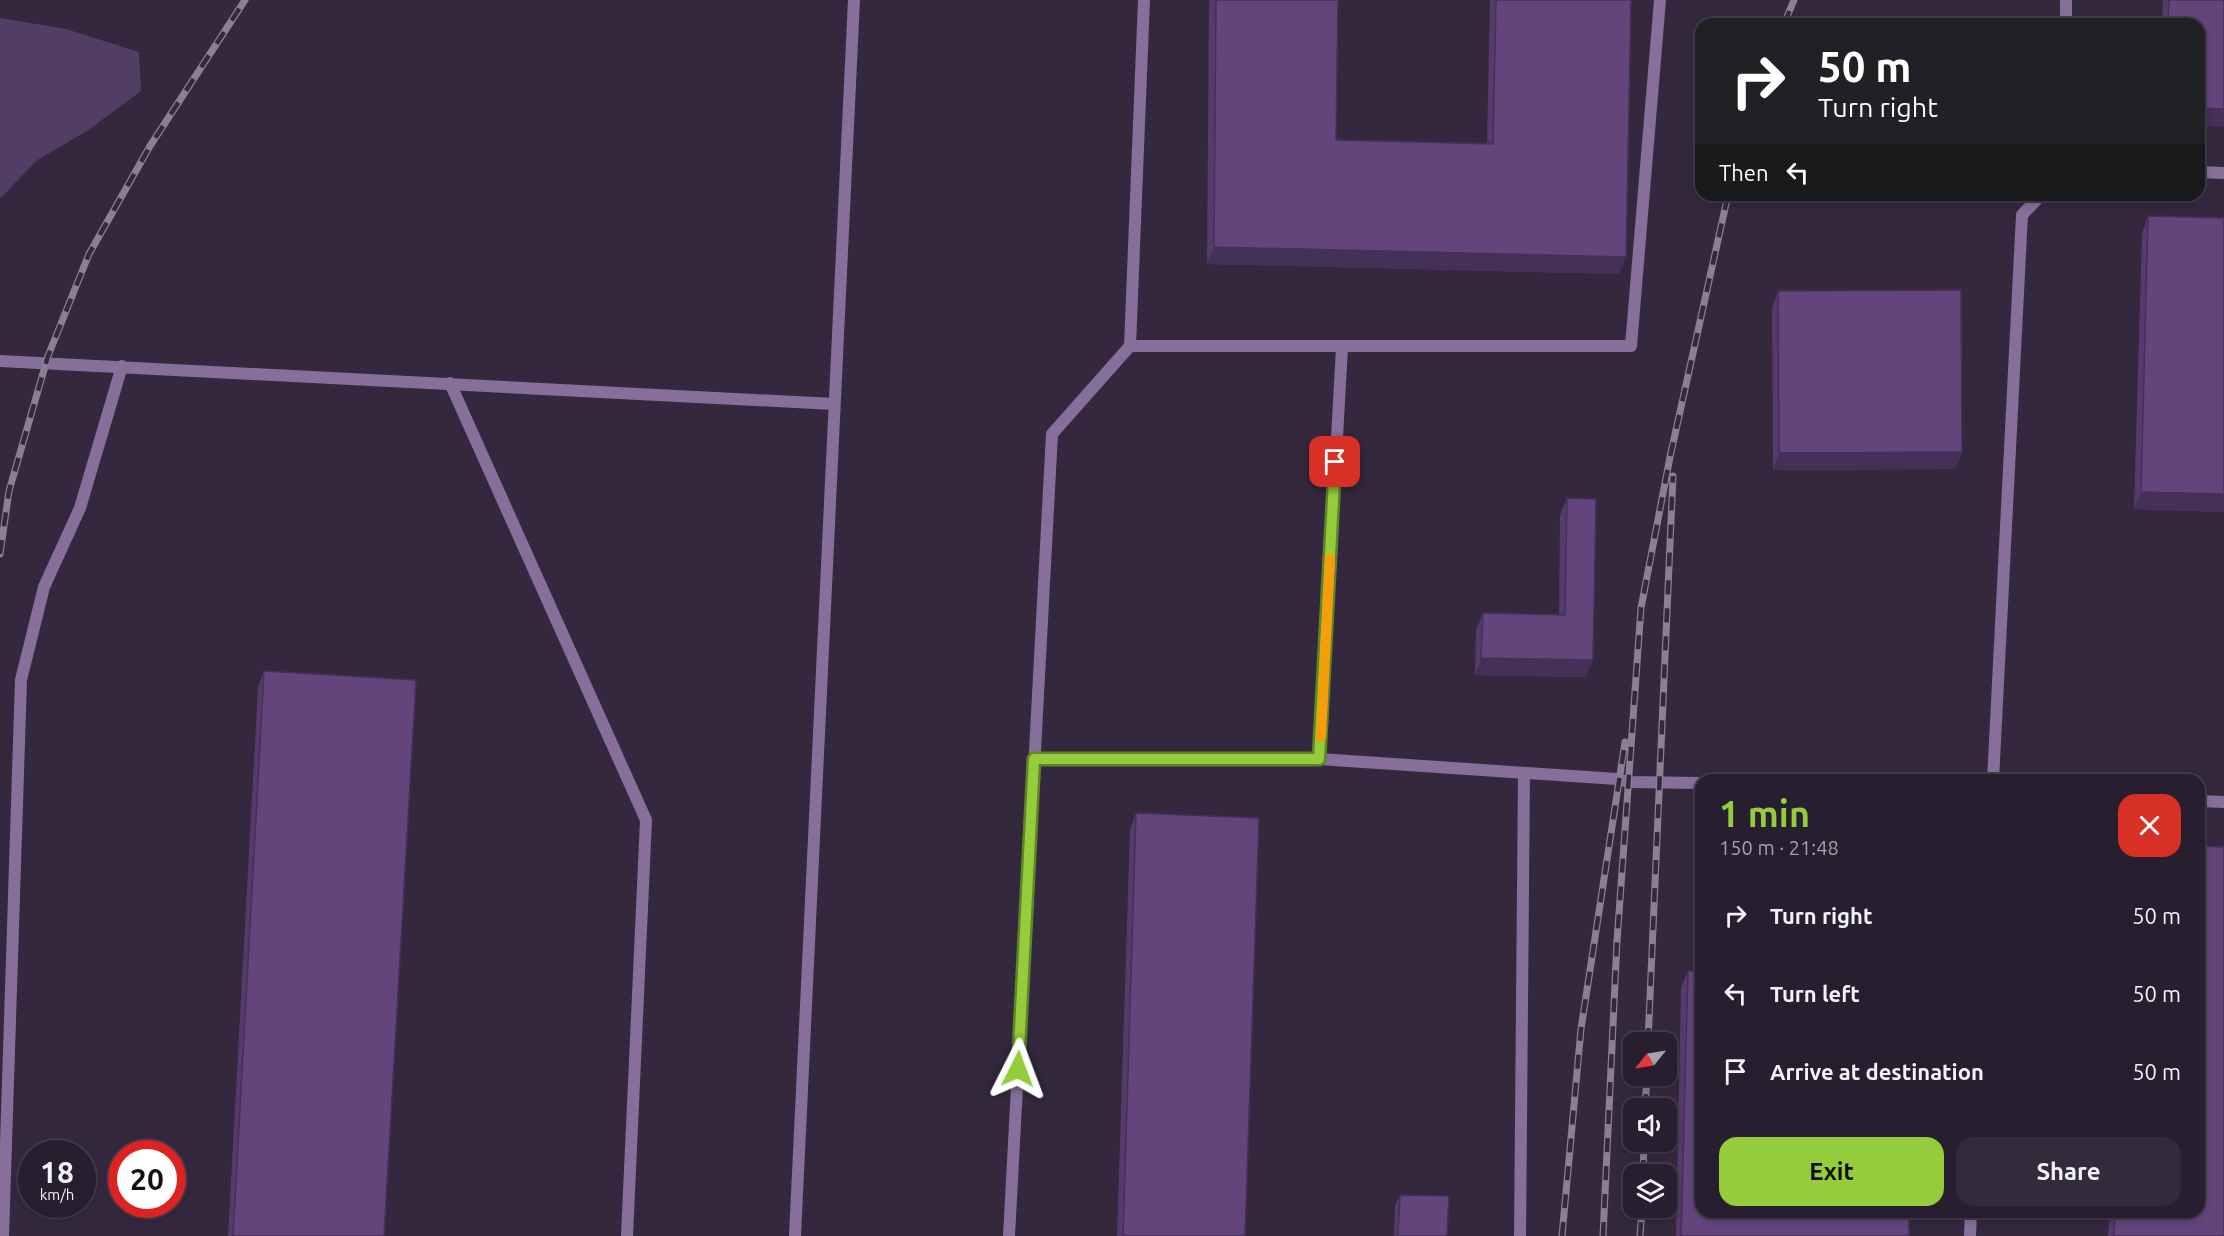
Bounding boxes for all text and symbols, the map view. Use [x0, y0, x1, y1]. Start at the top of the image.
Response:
icon: right [1719, 42, 1797, 120]
text: 50 m [1818, 43, 1912, 90]
text: Turn right [1818, 92, 1938, 122]
icon: left [1781, 156, 1814, 189]
text: Then [1719, 160, 1769, 185]
pin [1309, 436, 1360, 487]
icon: arrive [1318, 445, 1351, 478]
text: 1 min [1719, 793, 1810, 834]
button: close [2118, 794, 2181, 857]
text: 150 m · 21:48 [1719, 836, 1839, 859]
icon: right [1719, 899, 1752, 932]
text: Turn right [1770, 903, 1872, 928]
text: 50 m [2132, 903, 2181, 928]
icon: left [1719, 977, 1752, 1010]
text: Turn left [1770, 981, 1860, 1006]
text: 50 m [2132, 981, 2181, 1006]
north arrow [1623, 1032, 1677, 1086]
map controls [1623, 1032, 1677, 1218]
position arrow [986, 1037, 1050, 1101]
icon: arrive [1719, 1055, 1752, 1088]
text: Arrive at destination [1770, 1059, 1984, 1084]
text: 50 m [2132, 1059, 2181, 1084]
button: sound [1623, 1098, 1677, 1152]
button: Exit [1719, 1137, 1944, 1206]
button: Share [1956, 1137, 2181, 1206]
speed limit sign: 20 [108, 1140, 186, 1218]
text: 18 [40, 1155, 74, 1189]
button: layers [1623, 1164, 1677, 1218]
text: km/h [40, 1186, 74, 1203]

